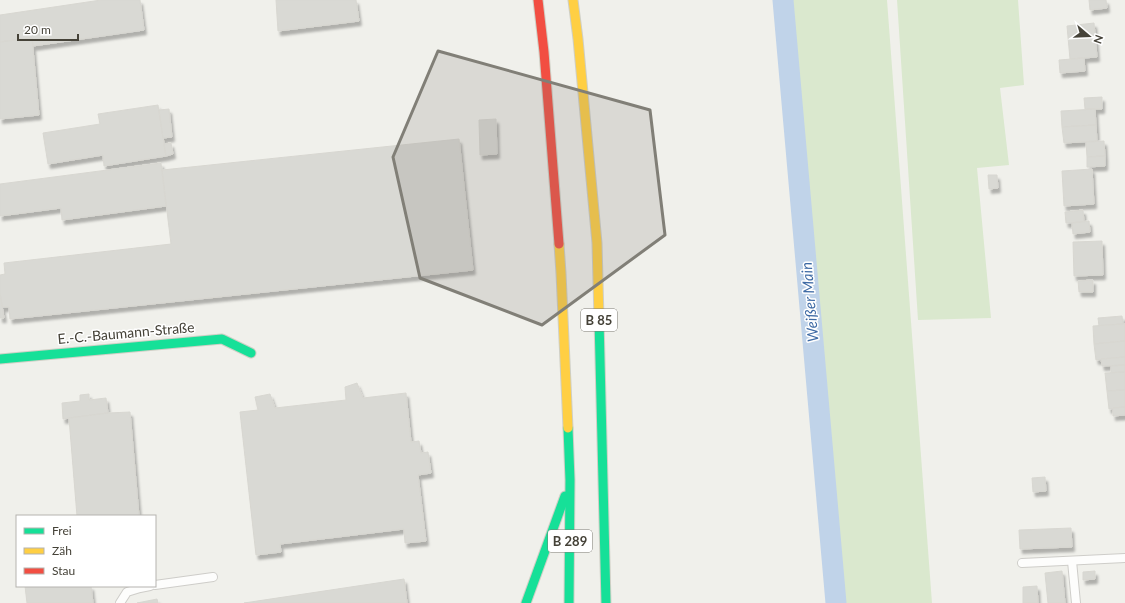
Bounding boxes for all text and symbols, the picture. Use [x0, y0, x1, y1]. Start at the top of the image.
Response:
scale bar [18, 16, 78, 42]
north arrow [1069, 16, 1109, 56]
text: 20 m [24, 22, 51, 37]
text: N [1091, 33, 1106, 46]
water label: Weißer Main [797, 261, 821, 343]
road number: B 85 [581, 309, 617, 331]
street label: E.-C.-Baumann-Straße [57, 318, 195, 347]
legend [16, 515, 156, 587]
text: Frei [52, 523, 72, 538]
road number: B 289 [548, 530, 592, 552]
text: Zäh [52, 543, 72, 558]
text: Stau [52, 563, 75, 578]

